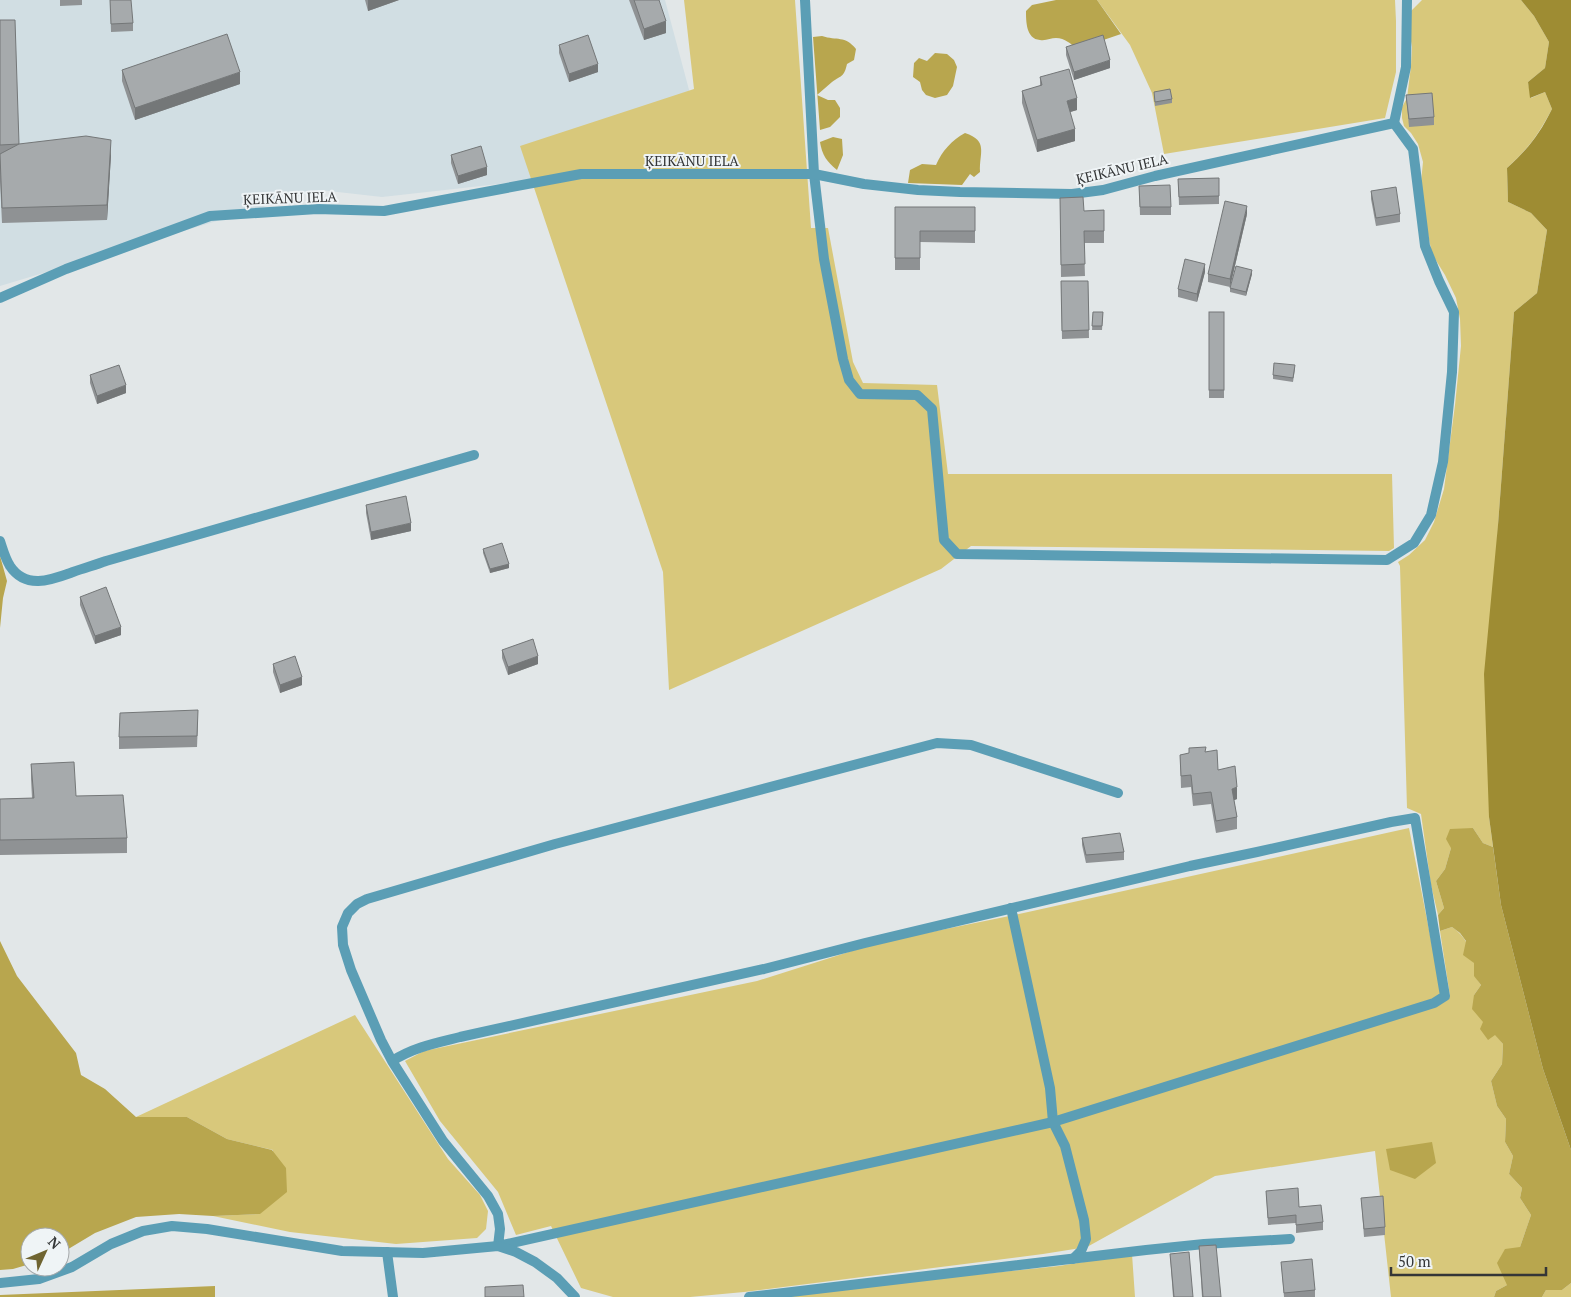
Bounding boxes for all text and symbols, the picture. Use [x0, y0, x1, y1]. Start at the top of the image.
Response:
street label: ĶEIKĀNU IELA [1074, 149, 1170, 188]
street label: ĶEIKĀNU IELA [645, 151, 739, 170]
street label: ĶEIKĀNU IELA [243, 186, 338, 209]
north arrow [20, 1227, 70, 1277]
text: N [44, 1232, 65, 1253]
scale bar [1391, 1244, 1546, 1276]
text: 50 m [1398, 1251, 1431, 1271]

